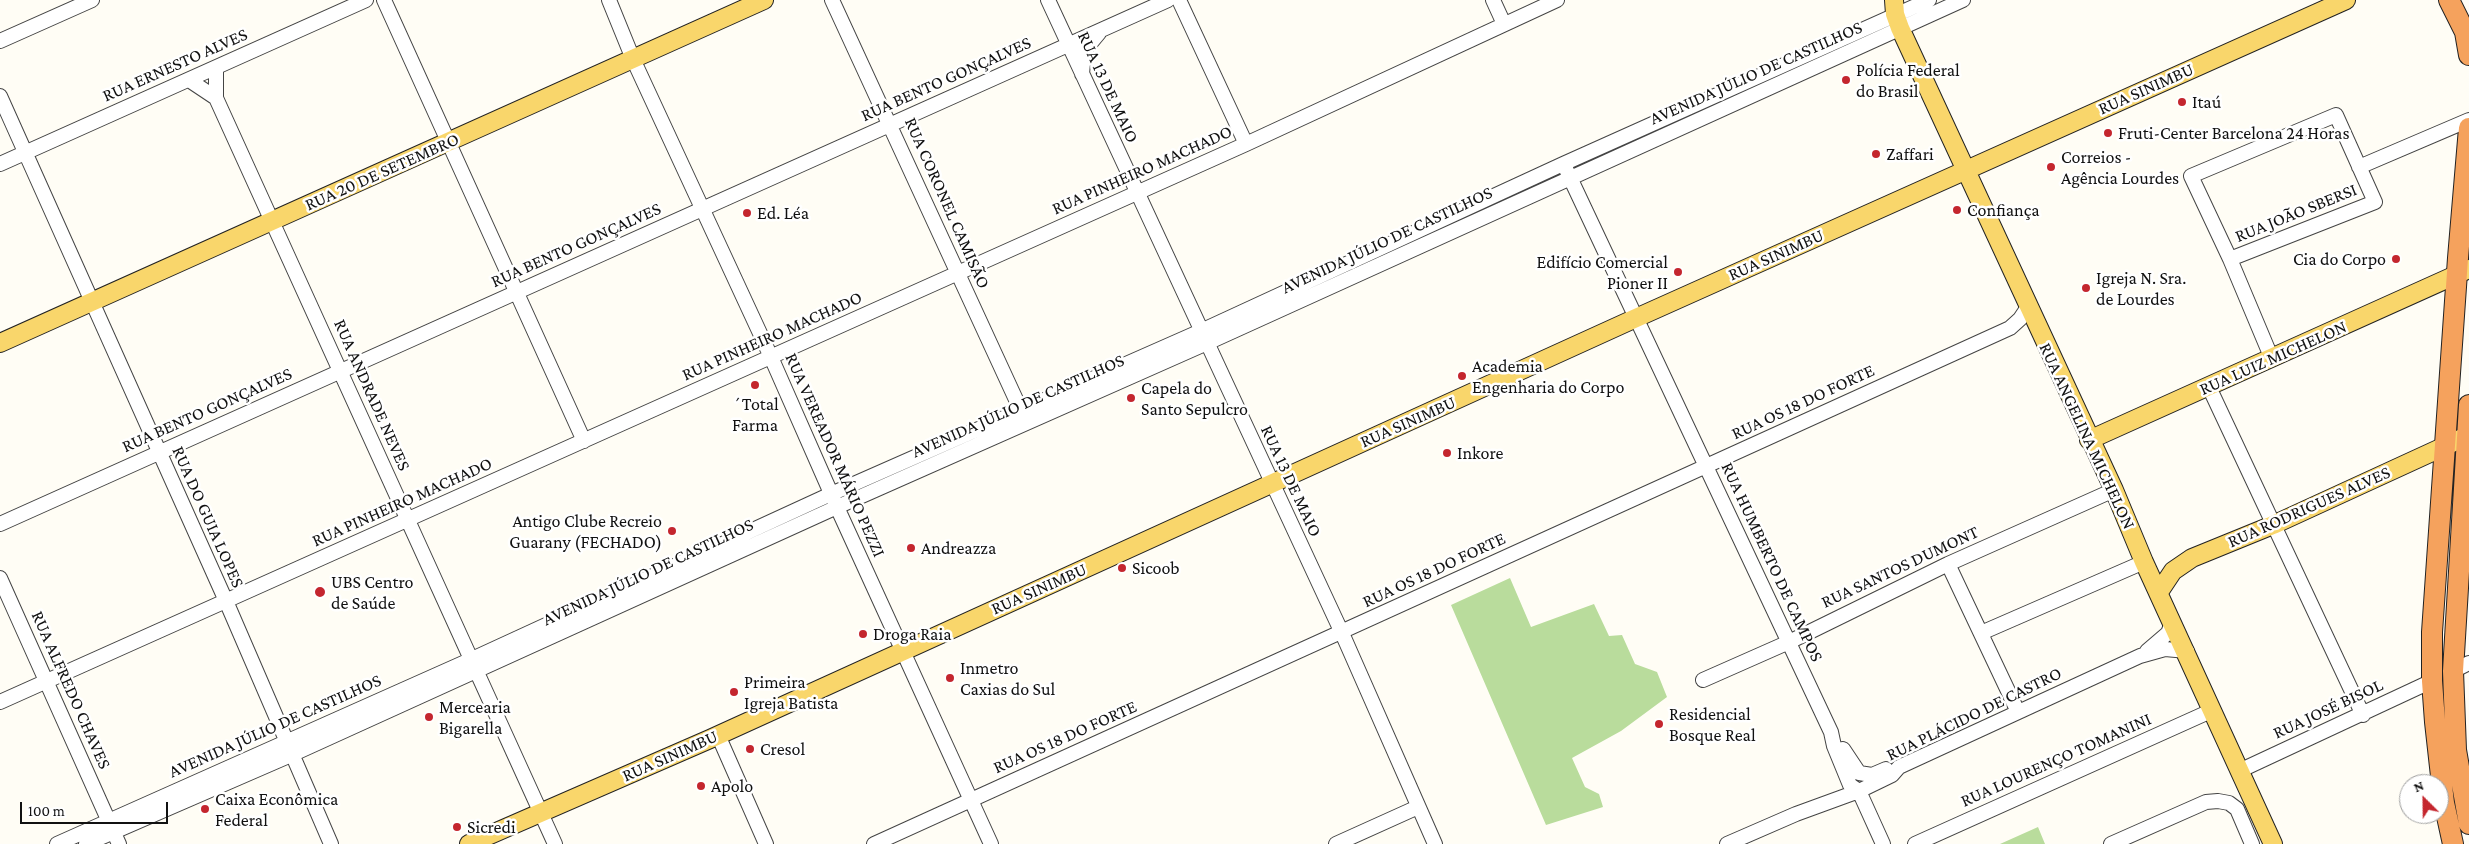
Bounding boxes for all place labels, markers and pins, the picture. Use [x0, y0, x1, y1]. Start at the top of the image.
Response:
place label: Polícia Federal do Brasil [1856, 59, 1960, 102]
marker: Polícia Federal do Brasil [1840, 74, 1852, 86]
place label: Itaú [2192, 91, 2221, 113]
marker: Itaú [2176, 96, 2188, 108]
place label: Fruti-Center Barcelona 24 Horas [2118, 122, 2350, 144]
marker: Fruti-Center Barcelona 24 Horas [2102, 127, 2114, 139]
place label: Zaffari [1886, 143, 1934, 165]
place label: Correios - Agência Lourdes [2061, 146, 2179, 188]
marker: Zaffari [1870, 148, 1882, 160]
marker: Correios - Agência Lourdes [2045, 161, 2057, 173]
place label: Confiança [1967, 199, 2040, 221]
place label: Ed. Léa [757, 202, 809, 224]
marker: Confiança [1951, 204, 1963, 216]
marker: Ed. Léa [741, 207, 753, 219]
place label: Cia do Corpo [2293, 248, 2386, 270]
place label: Edifício Comercial Pioner II [1536, 251, 1668, 294]
marker: Cia do Corpo [2390, 253, 2402, 265]
marker: Edifício Comercial Pioner II [1672, 266, 1684, 278]
place label: Igreja N. Sra. de Lourdes [2096, 267, 2186, 310]
marker: Igreja N. Sra. de Lourdes [2080, 282, 2092, 294]
place label: Academia Engenharia do Corpo [1472, 355, 1624, 398]
marker: Academia Engenharia do Corpo [1456, 370, 1468, 382]
place label: Capela do Santo Sepulcro [1141, 377, 1248, 419]
marker: ´Total Farma [749, 379, 761, 391]
marker: Capela do Santo Sepulcro [1125, 392, 1137, 404]
place label: ´Total Farma [731, 393, 779, 436]
place label: Inkore [1457, 442, 1503, 464]
marker: Inkore [1441, 447, 1453, 459]
place label: Antigo Clube Recreio Guarany (FECHADO) [509, 510, 662, 552]
marker: Antigo Clube Recreio Guarany (FECHADO) [666, 525, 678, 537]
place label: Andreazza [921, 537, 996, 559]
marker: Andreazza [905, 542, 917, 554]
place label: Sicoob [1132, 557, 1180, 579]
marker: Sicoob [1116, 562, 1128, 574]
place label: UBS Centro de Saúde [331, 571, 413, 614]
marker: UBS Centro de Saúde [313, 585, 327, 599]
place label: Droga Raia [873, 623, 951, 645]
marker: Droga Raia [857, 628, 869, 640]
place label: Inmetro Caxias do Sul [960, 657, 1055, 700]
place label: Primeira Igreja Batista [744, 671, 838, 714]
marker: Inmetro Caxias do Sul [944, 672, 956, 684]
marker: Primeira Igreja Batista [728, 686, 740, 698]
place label: Mercearia Bigarella [439, 696, 511, 739]
place label: Residencial Bosque Real [1669, 703, 1756, 746]
marker: Mercearia Bigarella [423, 711, 435, 723]
marker: Residencial Bosque Real [1653, 718, 1665, 730]
place label: Cresol [760, 738, 805, 760]
marker: Cresol [744, 743, 756, 755]
place label: Apolo [711, 775, 753, 797]
marker: Apolo [695, 780, 707, 792]
place label: Caixa Econômica Federal [215, 788, 338, 831]
marker: Caixa Econômica Federal [199, 803, 211, 815]
place label: Sicredi [467, 816, 516, 838]
marker: Sicredi [451, 821, 463, 833]

